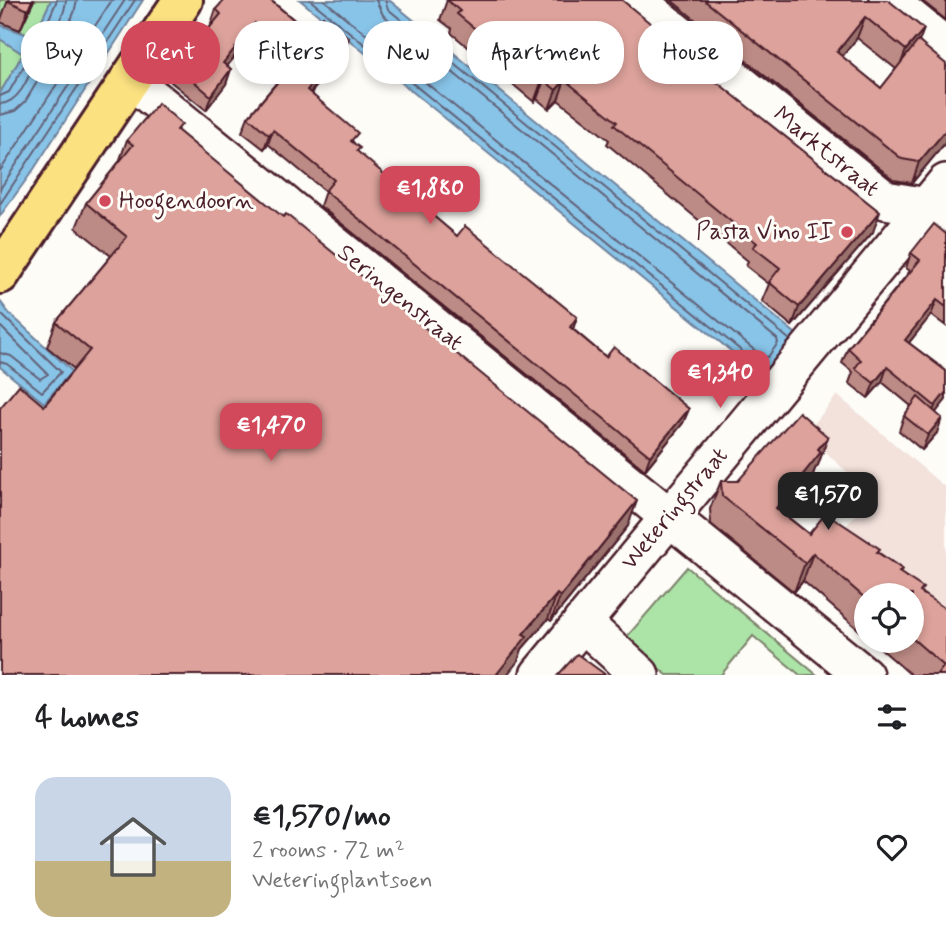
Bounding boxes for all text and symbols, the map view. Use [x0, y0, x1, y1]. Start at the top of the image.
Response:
chip: Buy [21, 21, 107, 84]
chip: Rent [121, 21, 220, 84]
chip: Filters [234, 21, 349, 84]
chip: New [363, 21, 453, 84]
chip: Apartment [467, 21, 624, 84]
chip: House [638, 21, 743, 84]
street label: Marktstraat [766, 100, 886, 204]
pin: €1,880 [373, 166, 487, 226]
text: €1,880 [396, 174, 464, 204]
place label: Hoogendoorn [119, 186, 254, 220]
marker: Hoogendoorn [97, 193, 113, 209]
place label: Pasta Vino II [696, 217, 833, 248]
marker: Pasta Vino II [839, 224, 855, 240]
street label: Seringenstraat [331, 238, 469, 358]
pin: €1,340 [663, 350, 777, 410]
text: €1,340 [687, 358, 753, 388]
pin: €1,470 [214, 404, 328, 463]
text: €1,470 [236, 411, 306, 441]
street label: Weteringstraat [615, 441, 738, 579]
pin: €1,570 [771, 472, 885, 532]
text: €1,570 [794, 480, 862, 510]
map controls [854, 583, 924, 653]
button: locate [854, 583, 924, 653]
text: 4 homes [35, 698, 139, 737]
icon: filters [873, 698, 911, 736]
text: €1,570/mo [252, 797, 391, 836]
icon: home [91, 805, 175, 889]
icon: heart [873, 828, 911, 866]
text: 2 rooms · 72 m² [252, 836, 405, 866]
text: Weteringplantsoen [252, 866, 433, 896]

